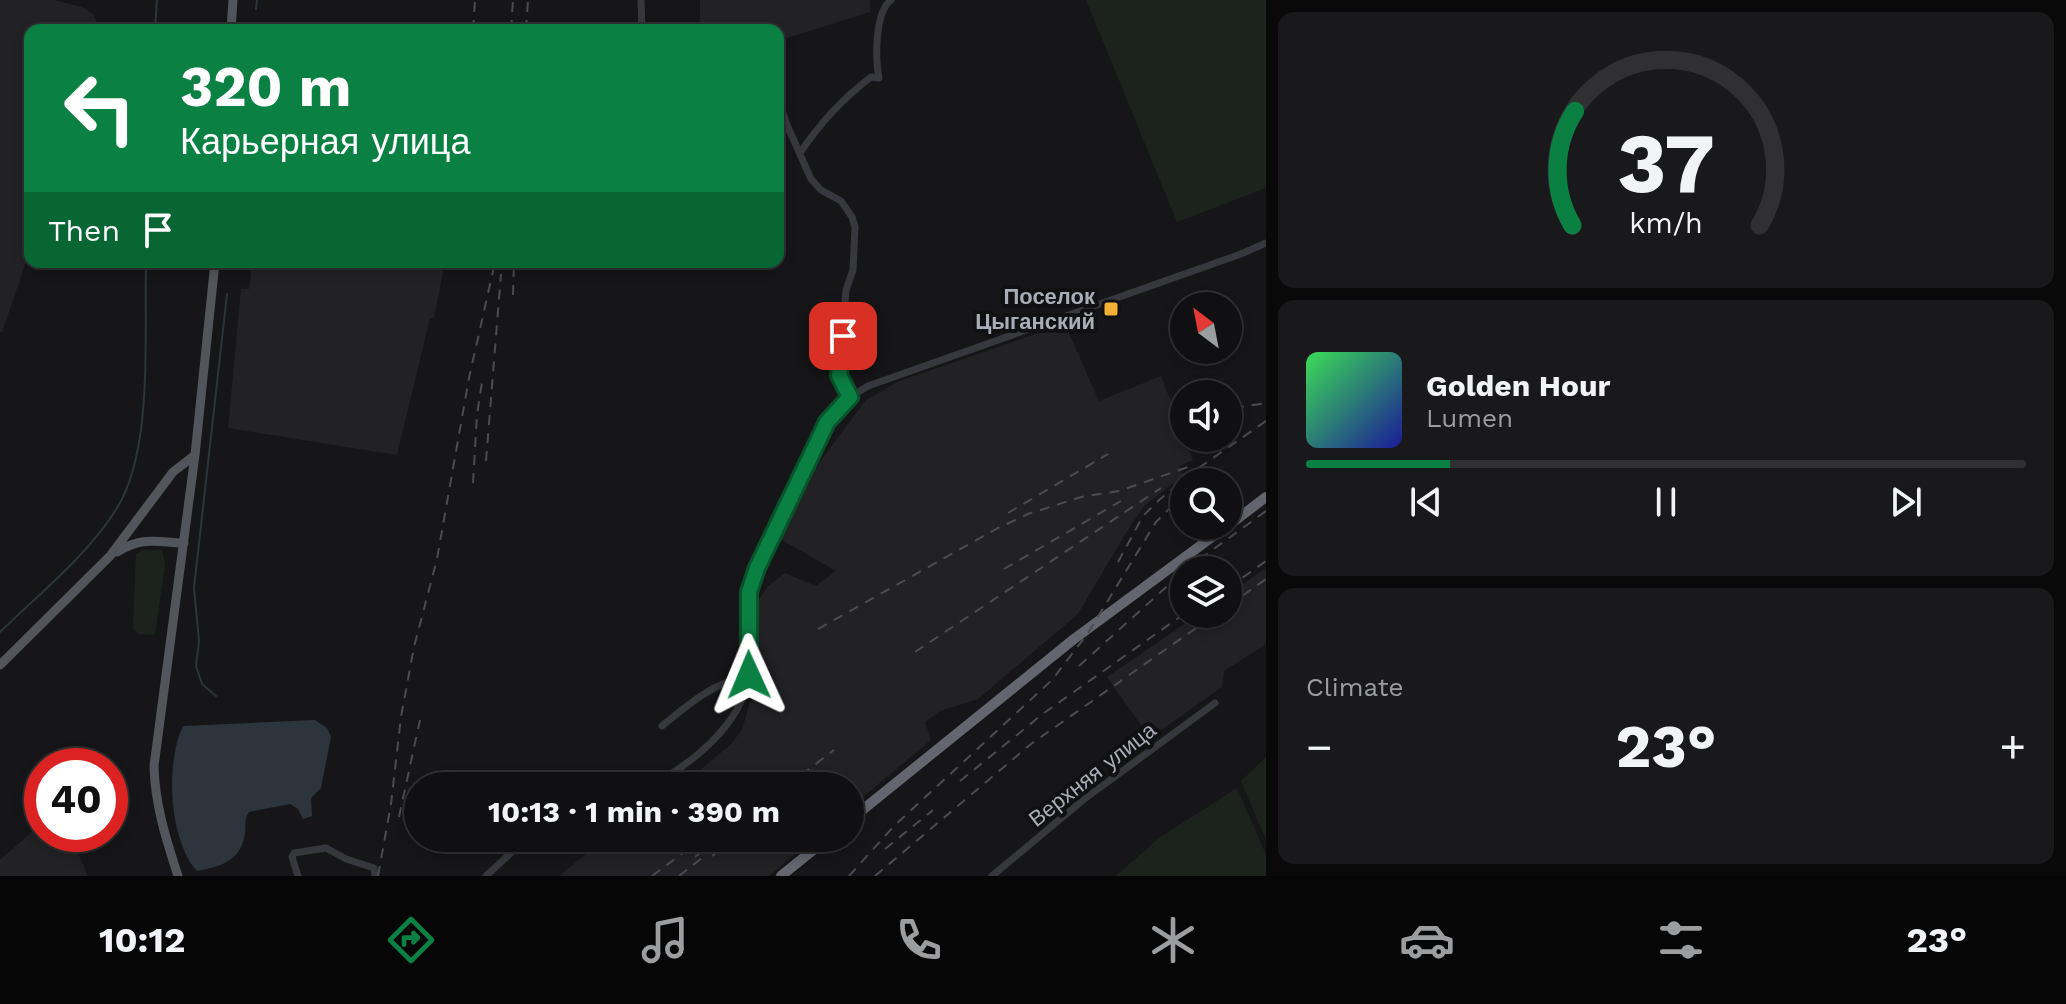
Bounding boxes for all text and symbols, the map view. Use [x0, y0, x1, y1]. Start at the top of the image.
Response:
text: 320 m [180, 54, 351, 120]
icon: left [48, 56, 152, 160]
text: 37 [1617, 115, 1715, 212]
text: Карьерная улица [180, 121, 470, 163]
text: km/h [1629, 206, 1703, 240]
icon: arrive [136, 208, 180, 252]
text: Then [48, 213, 120, 248]
place label: Поселок Цыганский [975, 284, 1096, 334]
north arrow [1170, 292, 1242, 364]
map controls [1170, 292, 1242, 628]
marker: Поселок Цыганский [1102, 300, 1120, 318]
pin [809, 302, 877, 370]
icon: arrive [821, 314, 865, 358]
text: Golden Hour [1426, 368, 1610, 403]
button: sound [1170, 380, 1242, 452]
text: Lumen [1426, 403, 1513, 433]
button: search [1170, 468, 1242, 540]
icon: previous [1404, 480, 1448, 524]
icon: pause [1644, 480, 1688, 524]
icon: next [1884, 480, 1928, 524]
button: layers [1170, 556, 1242, 628]
position arrow [707, 633, 791, 717]
text: Climate [1306, 672, 1404, 702]
text: 23° [1615, 711, 1717, 782]
street label: Верхняя улица [1024, 717, 1161, 832]
text: − [1306, 721, 1333, 773]
text: + [1999, 721, 2026, 773]
speed limit sign: 40 [24, 748, 128, 852]
text: 10:13 · 1 min · 390 m [488, 794, 780, 829]
icon: directions [383, 912, 439, 968]
icon: music [637, 912, 693, 968]
icon: phone [891, 912, 947, 968]
icon: climate [1145, 912, 1201, 968]
icon: car [1399, 912, 1455, 968]
icon: filters [1653, 912, 1709, 968]
text: 10:12 [99, 919, 185, 961]
text: 23° [1906, 919, 1967, 961]

